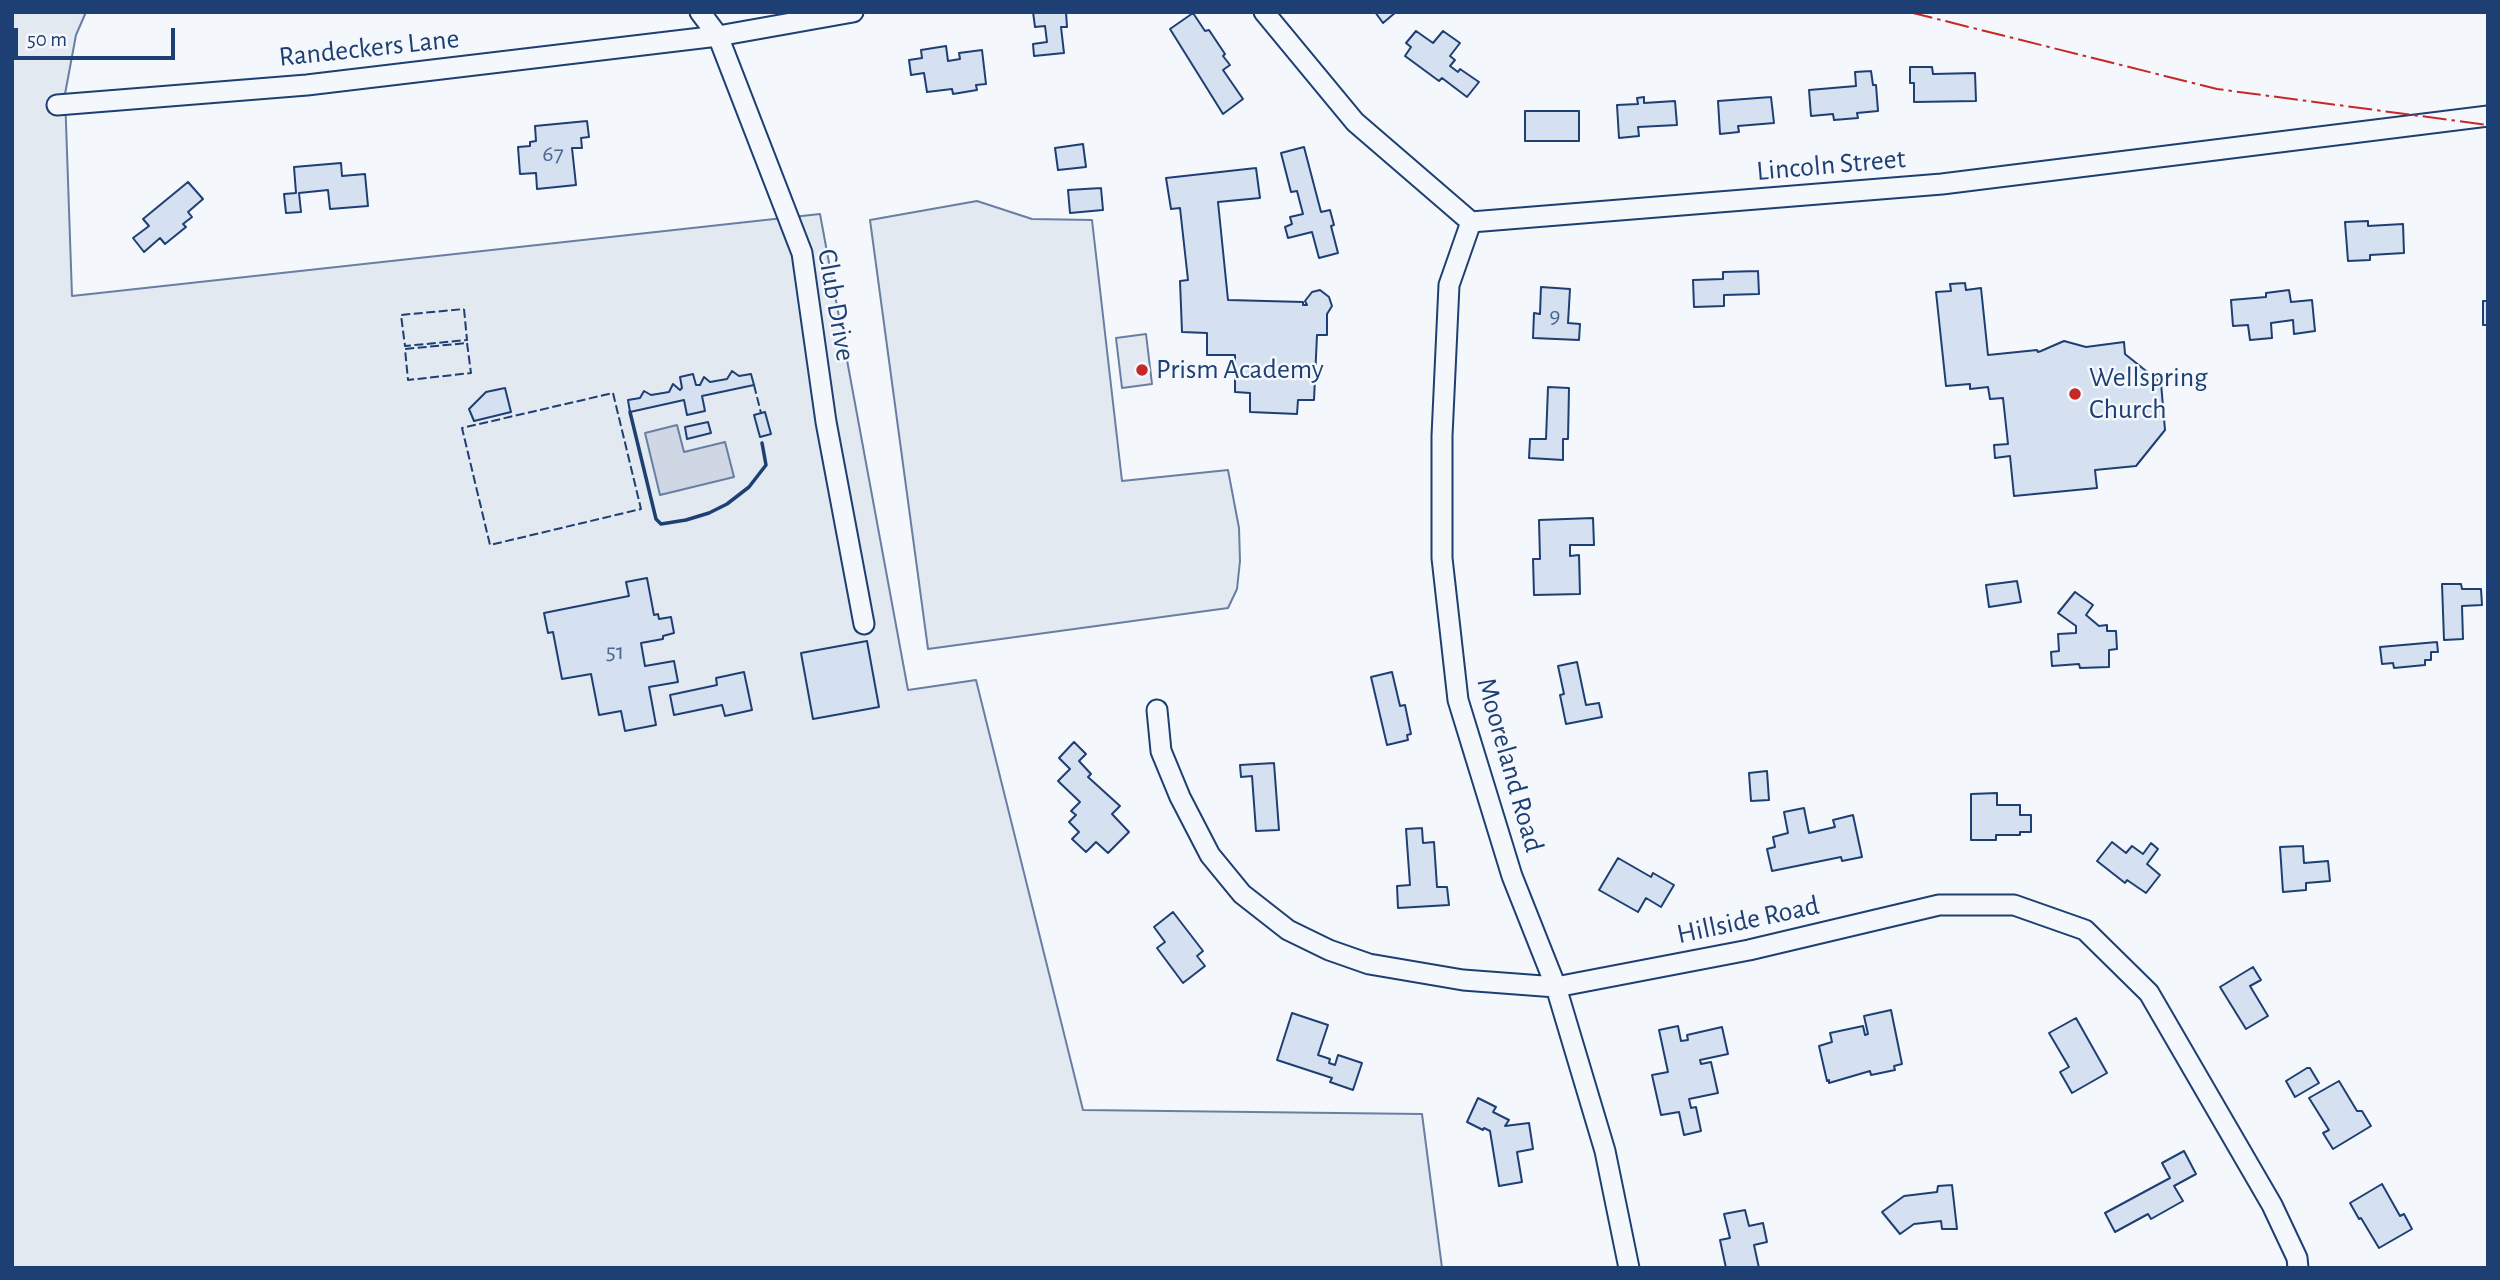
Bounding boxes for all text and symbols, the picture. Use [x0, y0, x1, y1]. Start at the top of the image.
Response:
scale bar [18, 14, 178, 58]
street label: Randeckers Lane [277, 22, 461, 74]
text: 50 m [27, 29, 67, 50]
house number: 67 [542, 140, 564, 168]
street label: Lincoln Street [1755, 142, 1907, 188]
street label: Club Drive [810, 246, 862, 364]
house number: 9 [1549, 302, 1561, 330]
place label: Prism Academy [1156, 353, 1324, 387]
place label: Wellspring Church [2089, 361, 2208, 427]
marker: Prism Academy [1134, 362, 1150, 378]
marker: Wellspring Church [2067, 386, 2083, 402]
house number: 51 [606, 638, 624, 666]
street label: Mooreland Road [1469, 674, 1551, 856]
street label: Hillside Road [1674, 889, 1822, 951]

